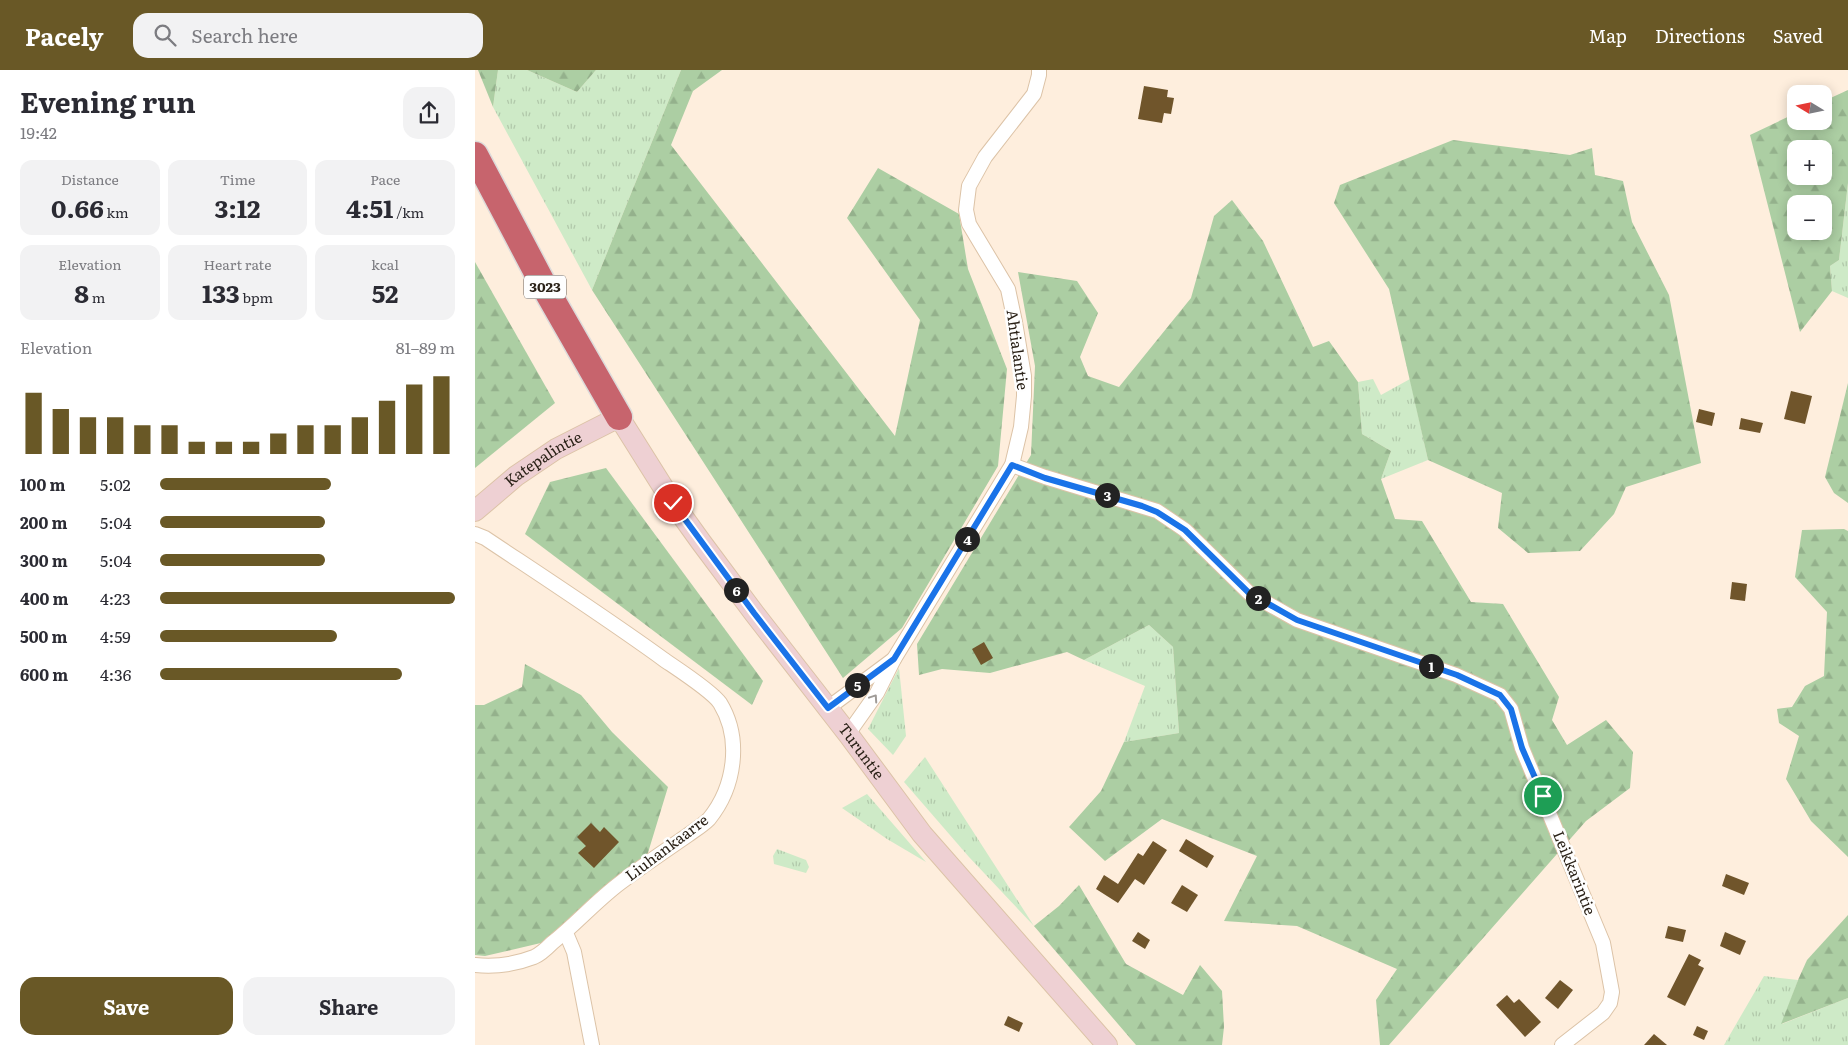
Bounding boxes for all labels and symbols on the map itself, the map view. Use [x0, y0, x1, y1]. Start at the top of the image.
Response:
north arrow [1787, 85, 1833, 130]
road number: 3023 [524, 276, 566, 298]
street label: Ahtialantie [1001, 308, 1036, 392]
street label: Katepalintie [498, 425, 586, 491]
pin [652, 482, 694, 524]
pin: 3 [1095, 482, 1119, 508]
pin: 4 [955, 526, 979, 552]
pin: 6 [723, 578, 749, 602]
pin: 2 [1245, 586, 1271, 610]
pin: 1 [1419, 654, 1443, 678]
pin: 5 [845, 672, 869, 698]
one-way arrow [868, 694, 877, 704]
street label: Turuntie [833, 717, 891, 784]
pin [1522, 775, 1564, 817]
street label: Liuhankaarre [620, 808, 713, 886]
street label: Leikkarintie [1548, 827, 1603, 918]

